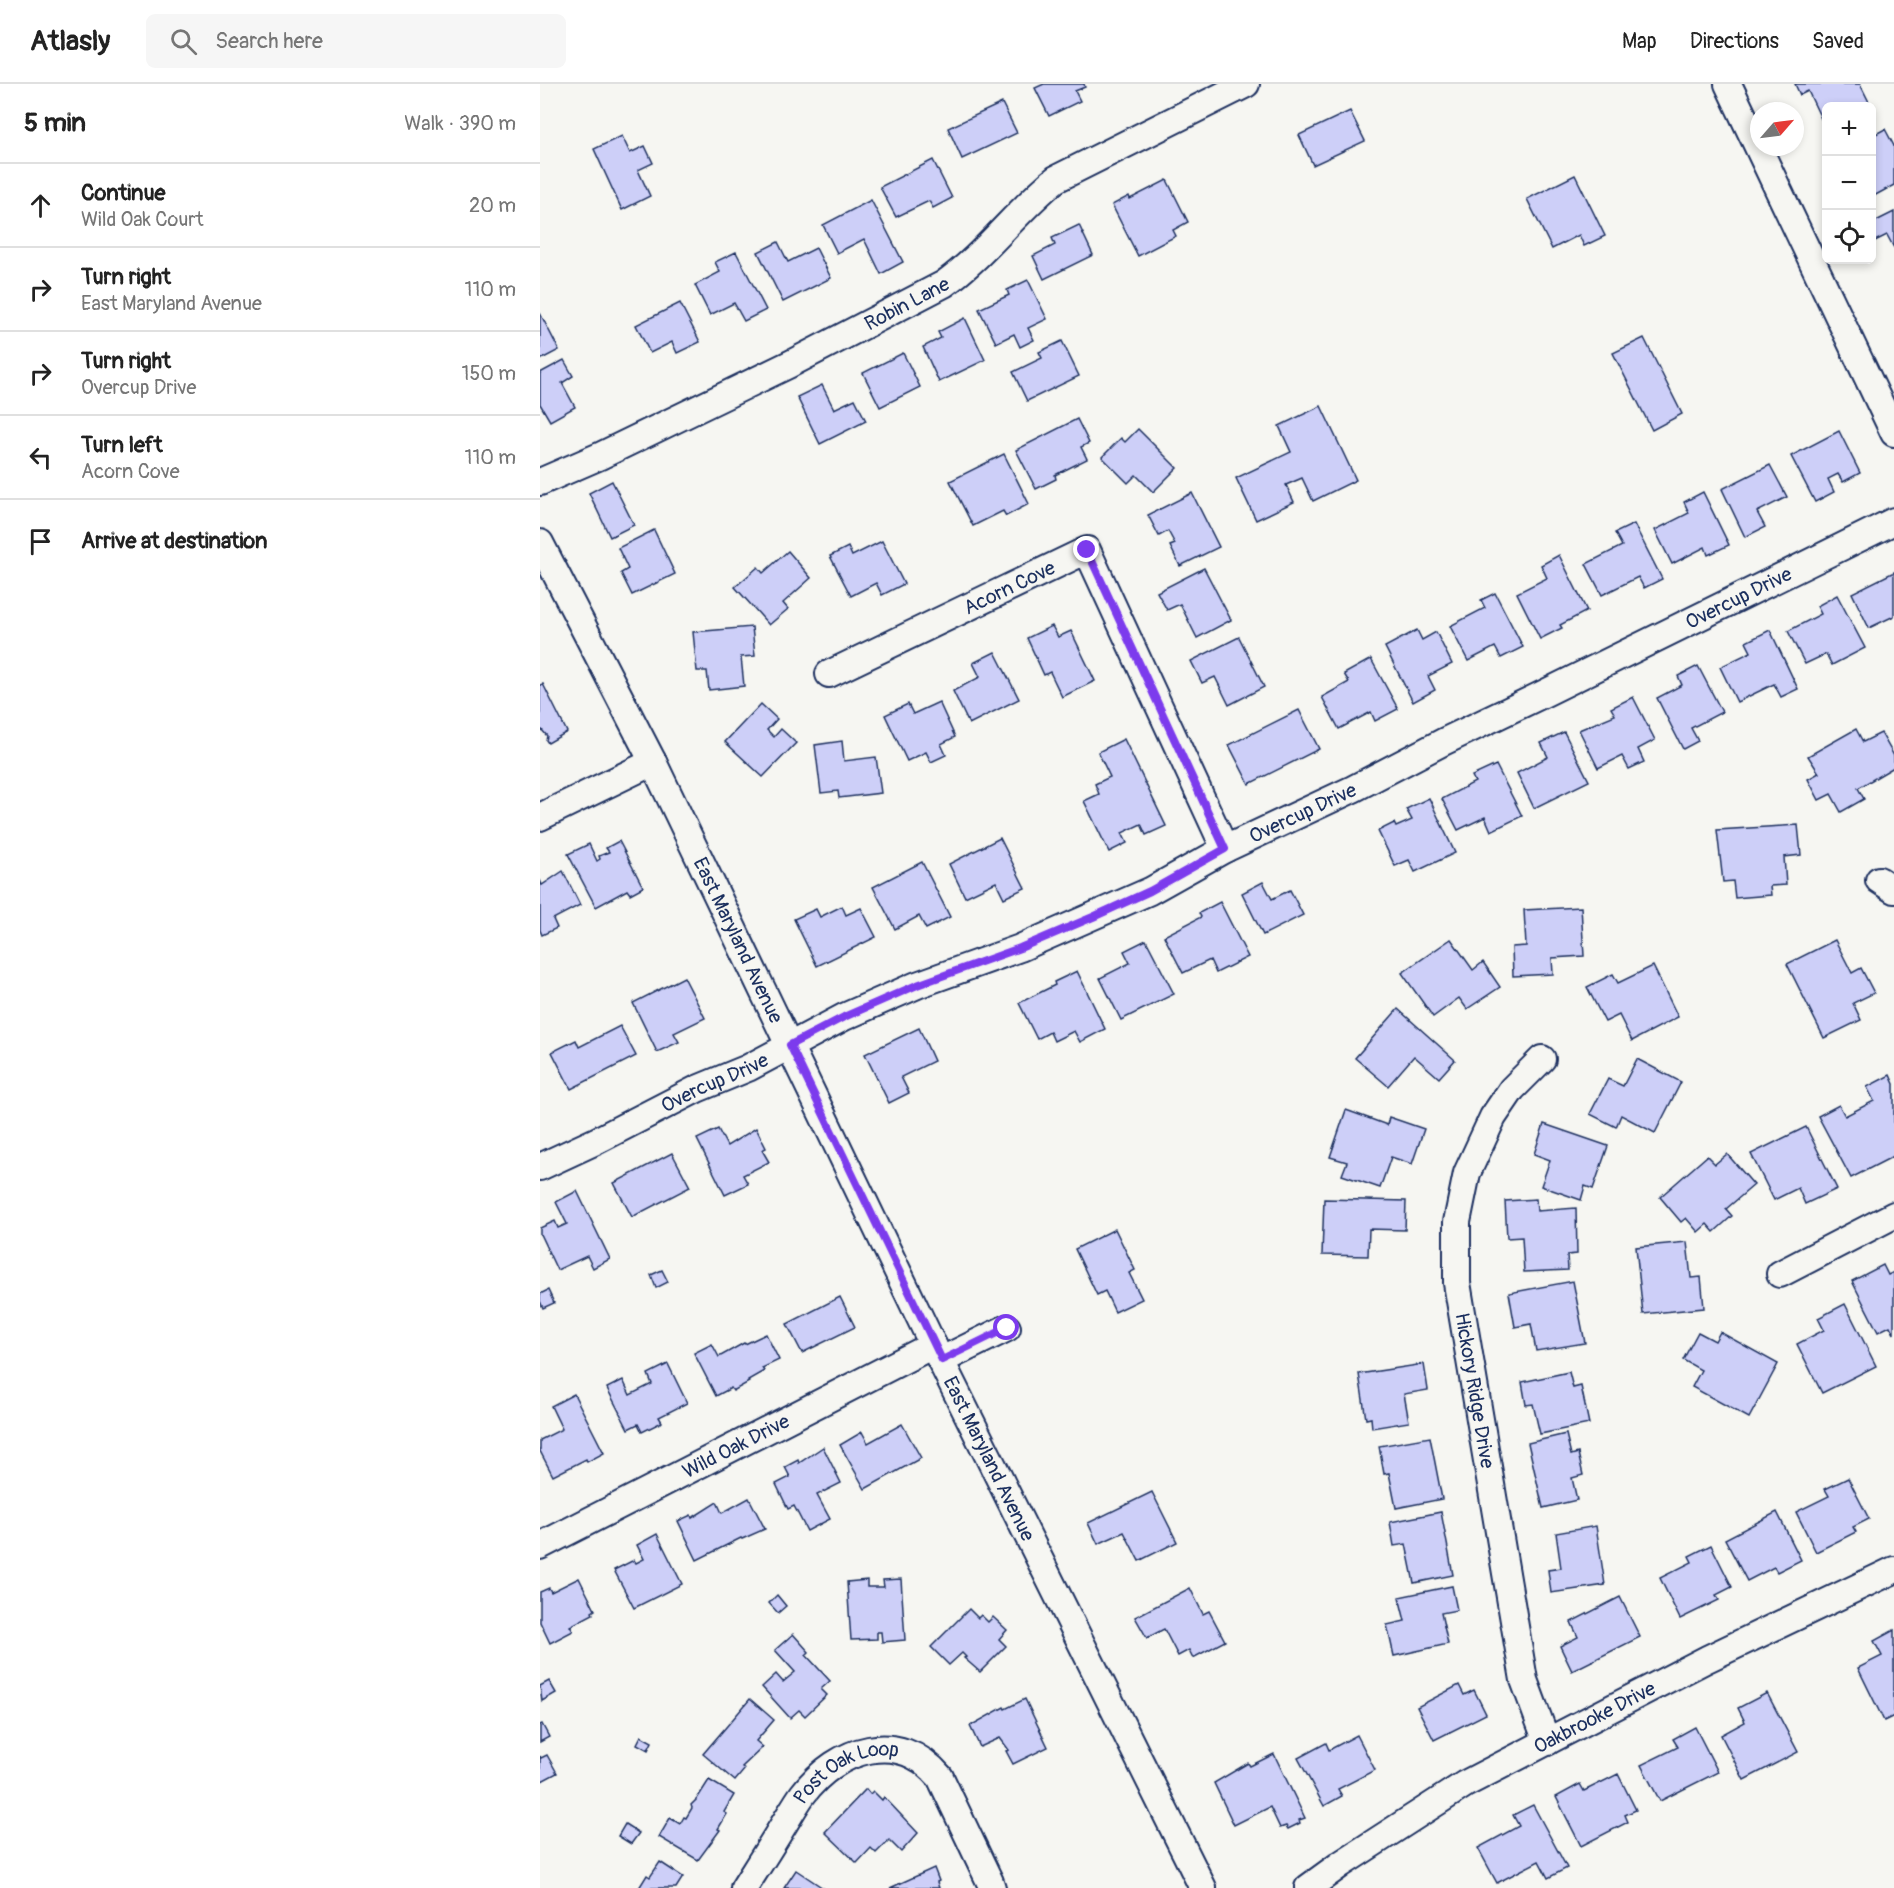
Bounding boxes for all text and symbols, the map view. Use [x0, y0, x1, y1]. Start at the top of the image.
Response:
search box [146, 14, 566, 68]
text: Atlasly [30, 24, 110, 59]
icon: search [167, 25, 200, 58]
text: Search here [215, 27, 323, 55]
text: Map [1622, 28, 1657, 55]
text: Directions [1690, 28, 1779, 55]
text: Saved [1812, 28, 1864, 55]
north arrow [1750, 102, 1804, 156]
map controls [1822, 102, 1876, 264]
button: + [1822, 102, 1876, 156]
text: 5 min [24, 107, 86, 139]
text: Walk · 390 m [404, 111, 516, 136]
button: − [1822, 156, 1876, 210]
text: Continue [81, 179, 165, 207]
icon: ahead [24, 189, 57, 222]
text: 20 m [469, 193, 516, 218]
text: Wild Oak Court [81, 207, 204, 232]
button: locate [1822, 210, 1876, 264]
text: Turn right [81, 263, 171, 291]
street label: Robin Lane [860, 271, 954, 336]
icon: right [24, 273, 57, 306]
text: 110 m [465, 277, 516, 302]
text: East Maryland Avenue [81, 291, 262, 316]
text: Turn right [81, 347, 171, 375]
icon: right [24, 357, 57, 390]
text: 150 m [462, 361, 516, 386]
text: Overcup Drive [81, 375, 196, 400]
text: Turn left [81, 431, 163, 459]
icon: left [24, 441, 57, 474]
text: 110 m [465, 445, 516, 470]
text: Acorn Cove [81, 459, 180, 484]
icon: arrive [24, 525, 57, 558]
text: Arrive at destination [81, 527, 267, 555]
route end [1073, 536, 1099, 562]
street label: Acorn Cove [959, 555, 1059, 620]
street label: Overcup Drive [1681, 561, 1796, 634]
street label: Overcup Drive [1245, 777, 1360, 848]
street label: East Maryland Avenue [688, 853, 789, 1027]
street label: Overcup Drive [657, 1047, 773, 1118]
street label: Hickory Ridge Drive [1450, 1311, 1501, 1470]
route start [993, 1314, 1019, 1340]
street label: East Maryland Avenue [938, 1372, 1041, 1545]
street label: Wild Oak Drive [678, 1408, 794, 1484]
street label: Oakbrooke Drive [1529, 1675, 1660, 1759]
street label: Post Oak Loop [788, 1736, 901, 1809]

